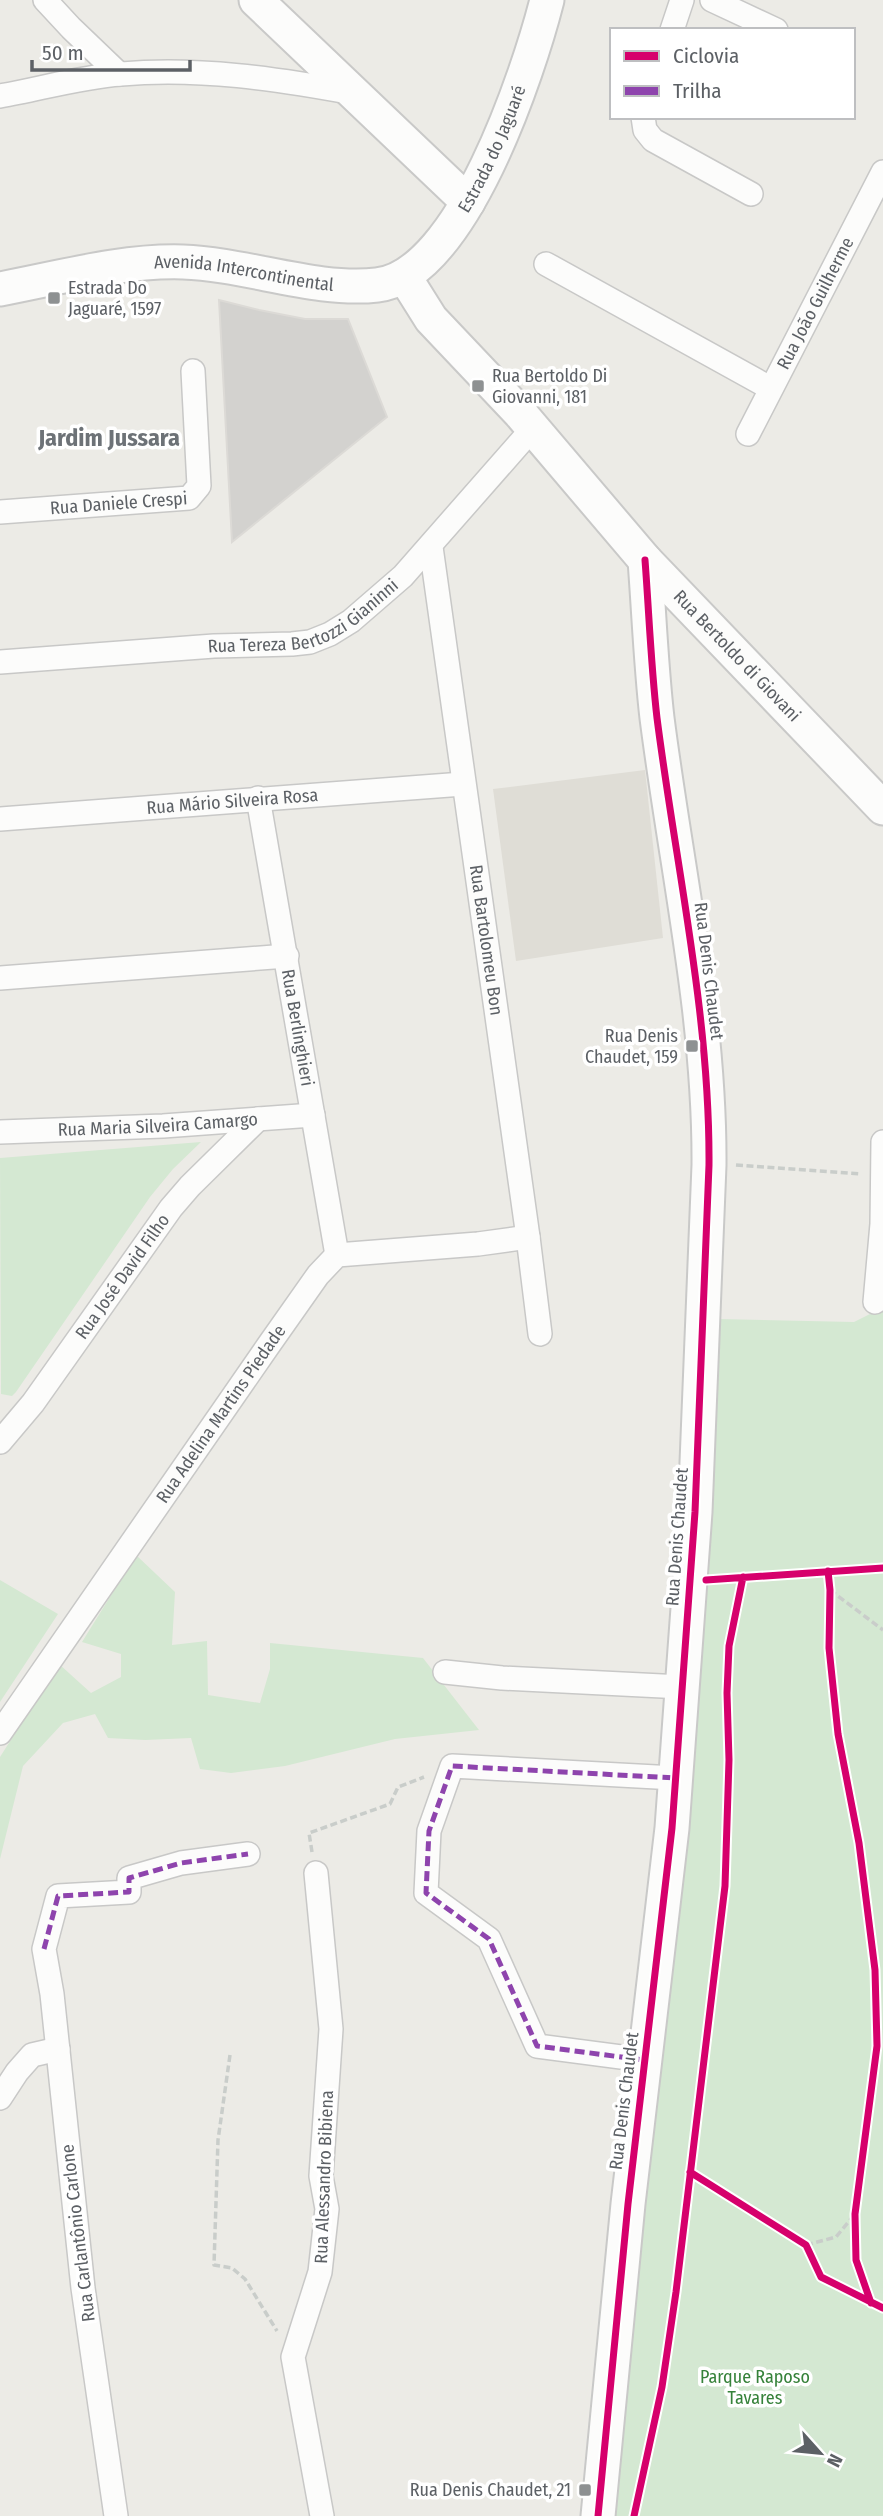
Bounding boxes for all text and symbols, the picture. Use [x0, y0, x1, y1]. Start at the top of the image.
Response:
scale bar [32, 28, 189, 72]
legend [610, 28, 855, 119]
text: 50 m [42, 40, 84, 66]
text: Ciclovia [673, 43, 739, 69]
text: Trilha [673, 78, 722, 104]
street label: Estrada do Jaguaré [453, 82, 531, 217]
street label: Rua João Guilherme [772, 234, 858, 373]
street label: Avenida Intercontinental [153, 251, 335, 296]
place label: Estrada Do Jaguaré, 1597 [68, 277, 161, 320]
marker: Estrada Do Jaguaré, 1597 [46, 290, 62, 306]
place label: Rua Bertoldo Di Giovanni, 181 [492, 365, 607, 408]
marker: Rua Bertoldo Di Giovanni, 181 [470, 378, 486, 394]
district label: Jardim Jussara [37, 424, 180, 452]
street label: Rua Daniele Crespi [49, 487, 188, 519]
street label: Rua Tereza Bertozzi Gianinni [207, 574, 403, 657]
street label: Rua Bertoldo di Giovani [669, 585, 805, 726]
street label: Rua Mário Silveira Rosa [146, 784, 319, 819]
street label: Rua Bartolomeu Bon [465, 863, 508, 1017]
street label: Rua Denis Chaudet [690, 901, 728, 1041]
street label: Rua Berlinghieri [277, 967, 319, 1088]
place label: Rua Denis Chaudet, 159 [585, 1025, 678, 1068]
marker: Rua Denis Chaudet, 159 [684, 1038, 700, 1054]
street label: Rua Maria Silveira Camargo [57, 1108, 259, 1141]
street label: Rua José David Filho [71, 1210, 174, 1343]
street label: Rua Adelina Martins Piedade [152, 1321, 290, 1507]
street label: Rua Denis Chaudet [661, 1467, 693, 1607]
street label: Rua Denis Chaudet [605, 2031, 643, 2171]
street label: Rua Alessandro Bibiena [310, 2090, 338, 2264]
street label: Rua Carlantônio Carlone [56, 2143, 100, 2323]
park label: Parque Raposo Tavares [700, 2366, 810, 2409]
north arrow [785, 2418, 855, 2488]
text: N [822, 2450, 848, 2471]
place label: Rua Denis Chaudet, 21 [410, 2479, 571, 2501]
marker: Rua Denis Chaudet, 21 [577, 2482, 593, 2498]

